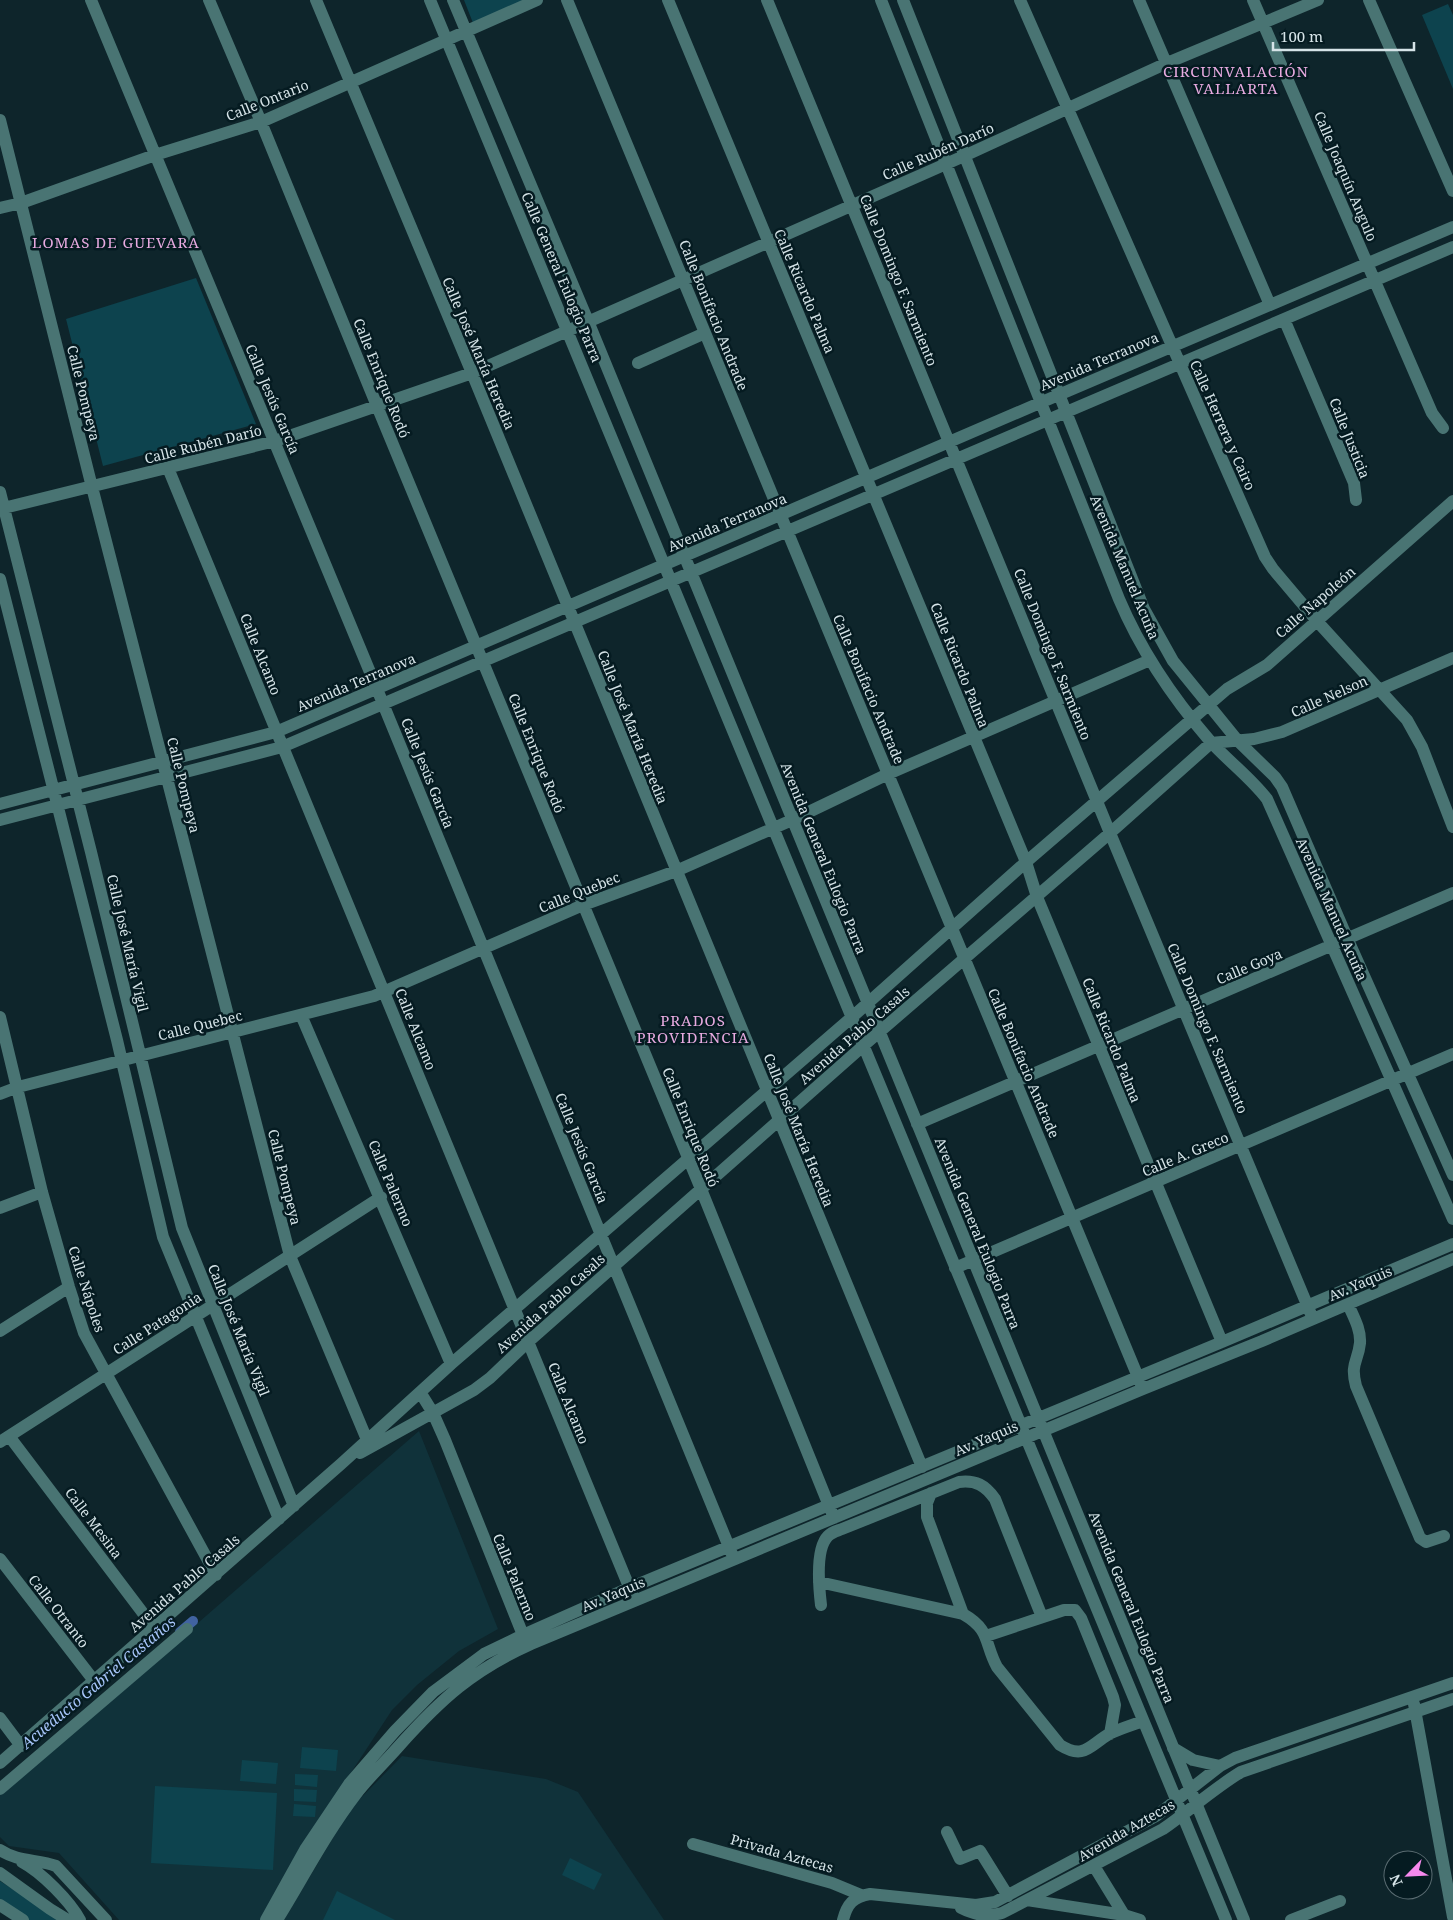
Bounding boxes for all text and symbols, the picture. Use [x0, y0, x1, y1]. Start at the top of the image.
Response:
scale bar [1273, 20, 1414, 52]
text: 100 m [1280, 26, 1323, 46]
district label: CIRCUNVALACIÓN VALLARTA [1163, 61, 1309, 98]
street label: Calle Ontario [223, 75, 311, 125]
street label: Calle Joaquín Angulo [1310, 108, 1382, 244]
street label: Calle Rubén Darío [879, 118, 997, 184]
street label: Calle General Eulogio Parra [517, 189, 607, 365]
street label: Calle Domingo F. Sarmiento [856, 191, 942, 369]
street label: Calle Ricardo Palma [770, 226, 840, 356]
district label: LOMAS DE GUEVARA [32, 232, 200, 252]
street label: Calle Bonifacio Andrade [675, 237, 753, 393]
street label: Calle José María Heredia [438, 274, 520, 432]
street label: Calle Enrique Rodó [349, 315, 415, 441]
street label: Avenida Terranova [1037, 327, 1162, 395]
street label: Calle Jesús García [241, 341, 305, 457]
street label: Calle Pompeya [63, 343, 105, 443]
street label: Calle Herrera y Cairo [1186, 357, 1260, 493]
street label: Calle Justicia [1325, 395, 1375, 481]
street label: Calle Rubén Darío [142, 420, 264, 468]
street label: Avenida Terranova [665, 488, 790, 556]
street label: Avenida Manuel Acuña [1086, 492, 1164, 642]
street label: Calle Napoleón [1271, 562, 1359, 642]
street label: Calle Domingo F. Sarmiento [1010, 565, 1096, 743]
street label: Calle Ricardo Palma [926, 600, 994, 731]
street label: Calle Alcamo [236, 610, 286, 698]
street label: Calle Bonifacio Andrade [829, 611, 909, 767]
street label: Calle José María Heredia [593, 647, 673, 807]
street label: Avenida Terranova [294, 648, 419, 716]
street label: Calle Nelson [1288, 671, 1370, 721]
street label: Calle Enrique Rodó [504, 690, 570, 816]
street label: Calle Jesús García [397, 715, 459, 831]
street label: Calle Pompeya [163, 735, 205, 835]
street label: Avenida General Eulogio Parra [777, 759, 871, 957]
street label: Avenida Manuel Acuña [1292, 834, 1372, 984]
street label: Calle Quebec [536, 867, 623, 917]
street label: Calle José María Vigil [103, 872, 153, 1014]
street label: Calle Domingo F. Sarmiento [1163, 940, 1253, 1116]
street label: Calle Goya [1213, 944, 1285, 988]
street label: Calle Ricardo Palma [1078, 975, 1146, 1106]
street label: Avenida Pablo Casals [795, 982, 913, 1088]
street label: Calle Alcamo [391, 985, 441, 1073]
street label: Calle Bonifacio Andrade [984, 985, 1064, 1141]
street label: Calle Quebec [156, 1005, 244, 1045]
district label: PRADOS PROVIDENCIA [636, 1010, 750, 1047]
street label: Calle José María Heredia [759, 1050, 839, 1210]
street label: Calle Enrique Rodó [658, 1064, 724, 1190]
street label: Calle Jesús García [551, 1090, 613, 1206]
street label: Calle Pompeya [264, 1127, 306, 1227]
street label: Calle A. Greco [1139, 1127, 1231, 1181]
street label: Avenida General Eulogio Parra [931, 1134, 1025, 1332]
street label: Calle Palermo [364, 1137, 418, 1229]
street label: Calle Nápoles [64, 1243, 110, 1335]
street label: Avenida Pablo Casals [491, 1249, 609, 1357]
street label: Calle José María Vigil [204, 1261, 274, 1399]
street label: Av. Yaquis [1325, 1261, 1395, 1305]
street label: Calle Patagonia [109, 1287, 205, 1359]
street label: Calle Alcamo [544, 1359, 594, 1447]
street label: Av. Yaquis [951, 1416, 1021, 1460]
street label: Calle Mesina [61, 1483, 127, 1563]
street label: Avenida General Eulogio Parra [1085, 1508, 1179, 1706]
street label: Avenida Pablo Casals [125, 1530, 243, 1636]
street label: Calle Palermo [489, 1531, 541, 1623]
street label: Calle Otranto [24, 1571, 94, 1651]
street label: Av. Yaquis [578, 1572, 648, 1616]
water label: Acueducto Gabriel Castaños [16, 1611, 180, 1753]
street label: Avenida Aztecas [1074, 1795, 1178, 1865]
street label: Privada Aztecas [728, 1829, 836, 1877]
north arrow [1383, 1850, 1433, 1900]
text: N [1385, 1872, 1407, 1889]

